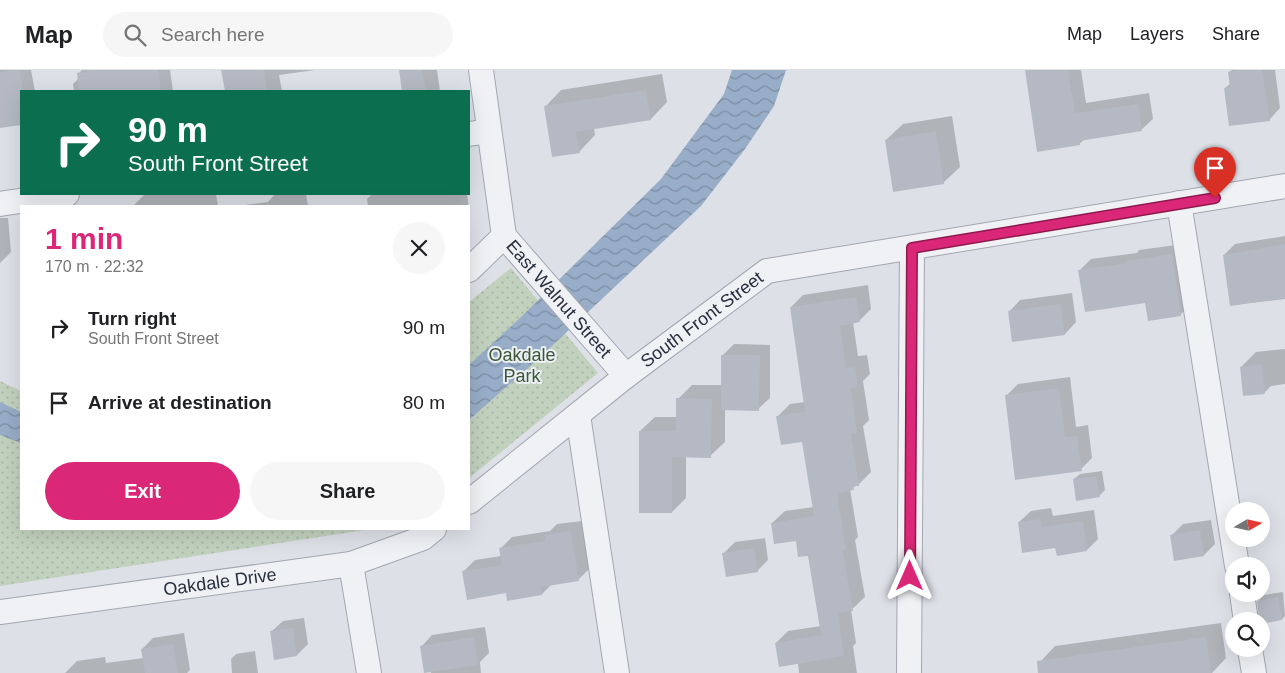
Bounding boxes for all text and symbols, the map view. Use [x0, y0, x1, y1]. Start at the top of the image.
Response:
search box [103, 12, 453, 57]
text: Map [25, 21, 73, 48]
icon: search [121, 21, 149, 49]
text: Search here [161, 24, 265, 45]
text: Map [1067, 24, 1102, 44]
text: Layers [1130, 24, 1184, 44]
text: Share [1212, 24, 1260, 44]
icon: right [45, 110, 110, 175]
text: 90 m [128, 110, 208, 149]
pin [1194, 147, 1236, 198]
text: South Front Street [128, 151, 308, 176]
icon: arrive [1201, 154, 1229, 182]
text: 1 min [45, 222, 123, 255]
button: close [393, 222, 445, 274]
street label: East Walnut Street [502, 236, 615, 362]
text: 170 m · 22:32 [45, 258, 144, 275]
street label: South Front Street [637, 267, 767, 371]
text: Turn right [88, 308, 176, 329]
icon: right [45, 314, 73, 342]
text: 90 m [403, 317, 445, 338]
text: South Front Street [88, 330, 219, 347]
park label: Oakdale Park [488, 345, 556, 386]
icon: arrive [45, 389, 73, 417]
text: Arrive at destination [88, 392, 272, 413]
text: 80 m [403, 392, 445, 413]
button: Exit [45, 462, 240, 520]
button: Share [250, 462, 445, 520]
north arrow [1225, 502, 1270, 548]
map controls [1225, 502, 1270, 657]
position arrow [883, 549, 935, 601]
button: sound [1225, 557, 1270, 602]
street label: Oakdale Drive [162, 564, 278, 600]
button: search [1225, 612, 1270, 657]

